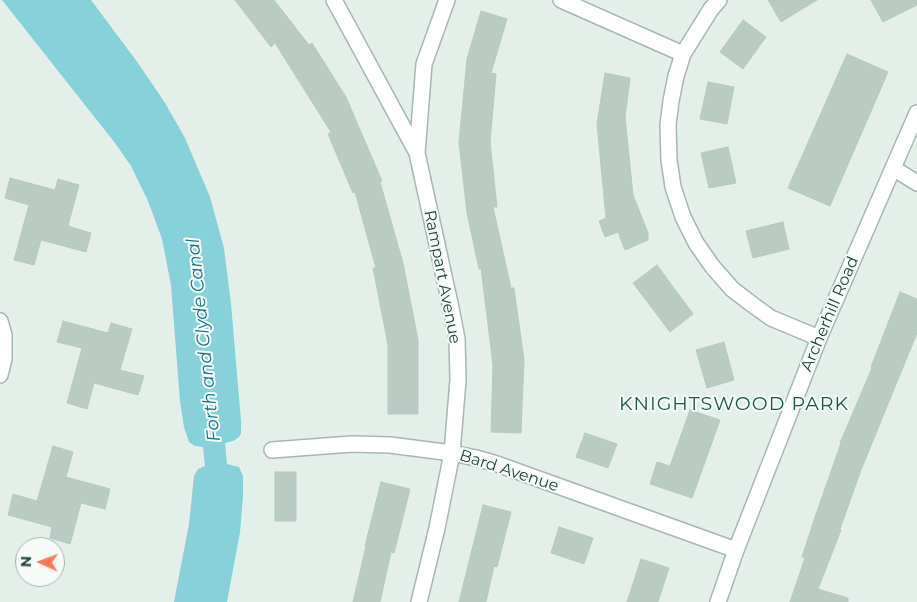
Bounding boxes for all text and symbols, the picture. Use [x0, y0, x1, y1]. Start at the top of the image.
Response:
street label: Rampart Avenue [420, 208, 464, 346]
water label: Forth and Clyde Canal [183, 237, 225, 443]
street label: Archerhill Road [797, 254, 863, 374]
district label: KNIGHTSWOOD PARK [617, 393, 851, 415]
street label: Bard Avenue [457, 446, 561, 496]
north arrow [15, 537, 65, 587]
text: N [17, 556, 35, 567]

